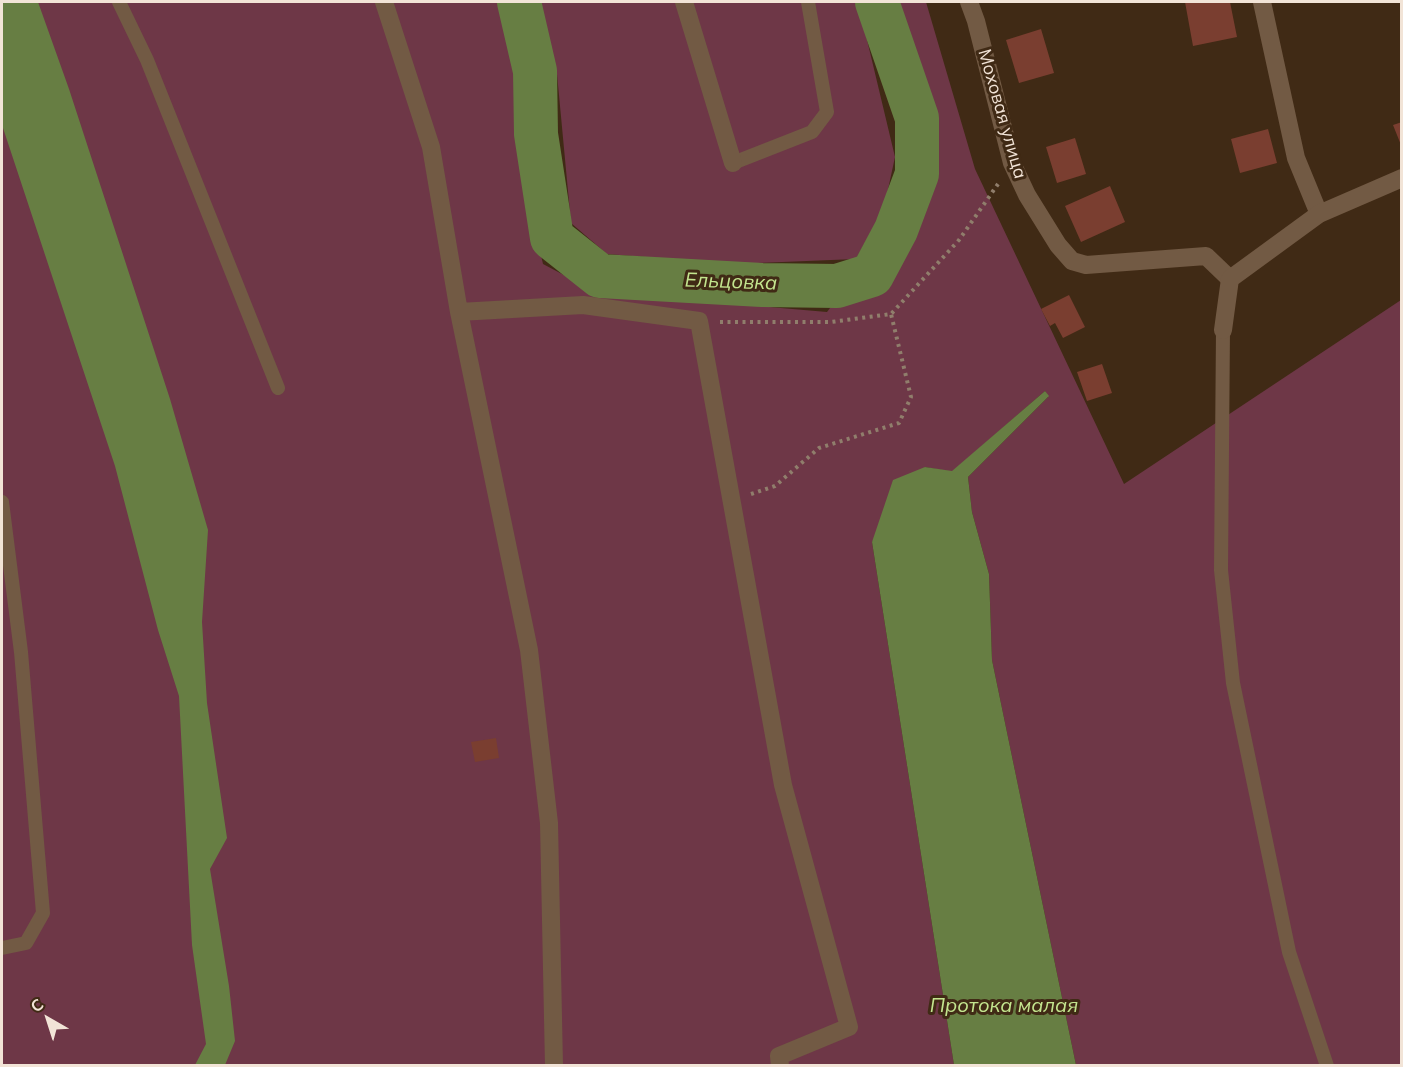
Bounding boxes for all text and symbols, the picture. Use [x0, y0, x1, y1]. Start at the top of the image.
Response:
street label: Моховая улица [973, 47, 1031, 181]
water label: Ельцовка [684, 268, 778, 296]
north arrow [18, 989, 78, 1049]
text: С [26, 994, 47, 1016]
water label: Протока малая [930, 994, 1078, 1018]

